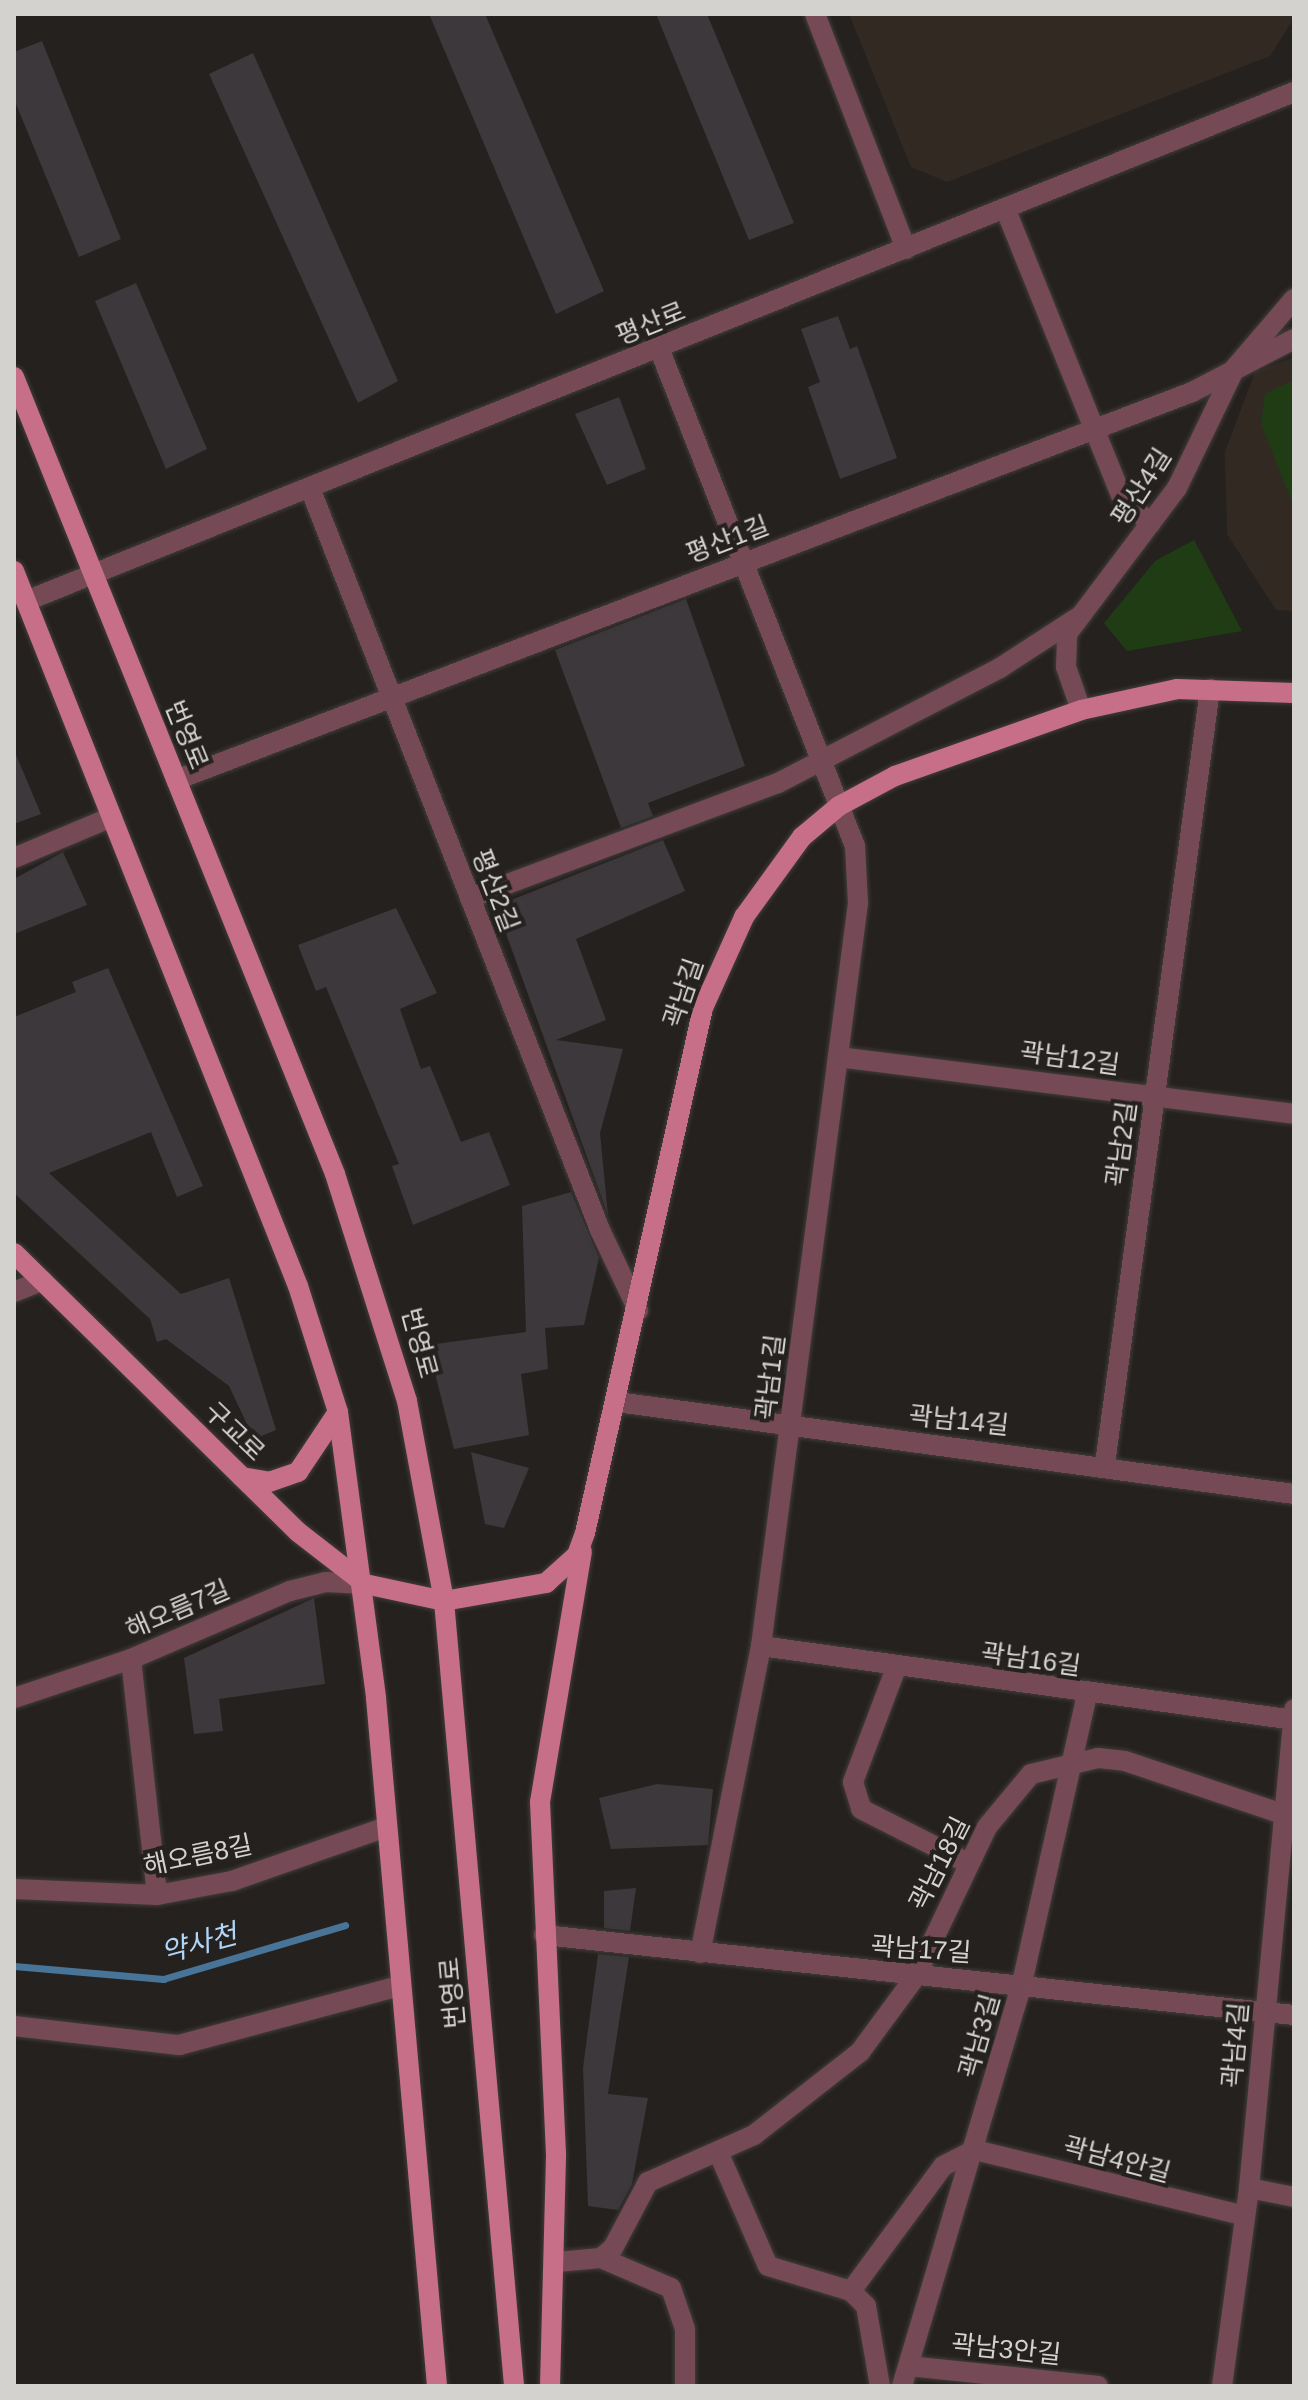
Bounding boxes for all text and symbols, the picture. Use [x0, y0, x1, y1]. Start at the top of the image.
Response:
street label: 평산로 [612, 296, 690, 352]
street label: 평산4길 [1105, 442, 1179, 532]
street label: 평산1길 [682, 510, 774, 570]
street label: 번영로 [158, 696, 214, 774]
street label: 평산2길 [465, 845, 525, 937]
street label: 곽남길 [658, 954, 710, 1032]
street label: 곽남12길 [1018, 1037, 1122, 1081]
street label: 곽남2길 [1101, 1099, 1143, 1189]
street label: 번영로 [395, 1304, 443, 1382]
street label: 곽남1길 [750, 1332, 792, 1422]
street label: 구교로 [197, 1396, 271, 1468]
street label: 곽남14길 [907, 1400, 1011, 1442]
street label: 해오름7길 [121, 1574, 235, 1646]
street label: 곽남16길 [979, 1638, 1083, 1682]
street label: 곽남18길 [903, 1812, 977, 1916]
street label: 해오름8길 [141, 1829, 255, 1883]
water label: 약사천 [157, 1918, 241, 1970]
street label: 곽남17길 [870, 1931, 972, 1969]
street label: 번영로 [434, 1956, 472, 2030]
street label: 곽남3길 [953, 1990, 1007, 2082]
street label: 곽남4길 [1217, 2001, 1255, 2089]
street label: 곽남4안길 [1060, 2131, 1174, 2189]
street label: 곽남3안길 [950, 2329, 1062, 2371]

